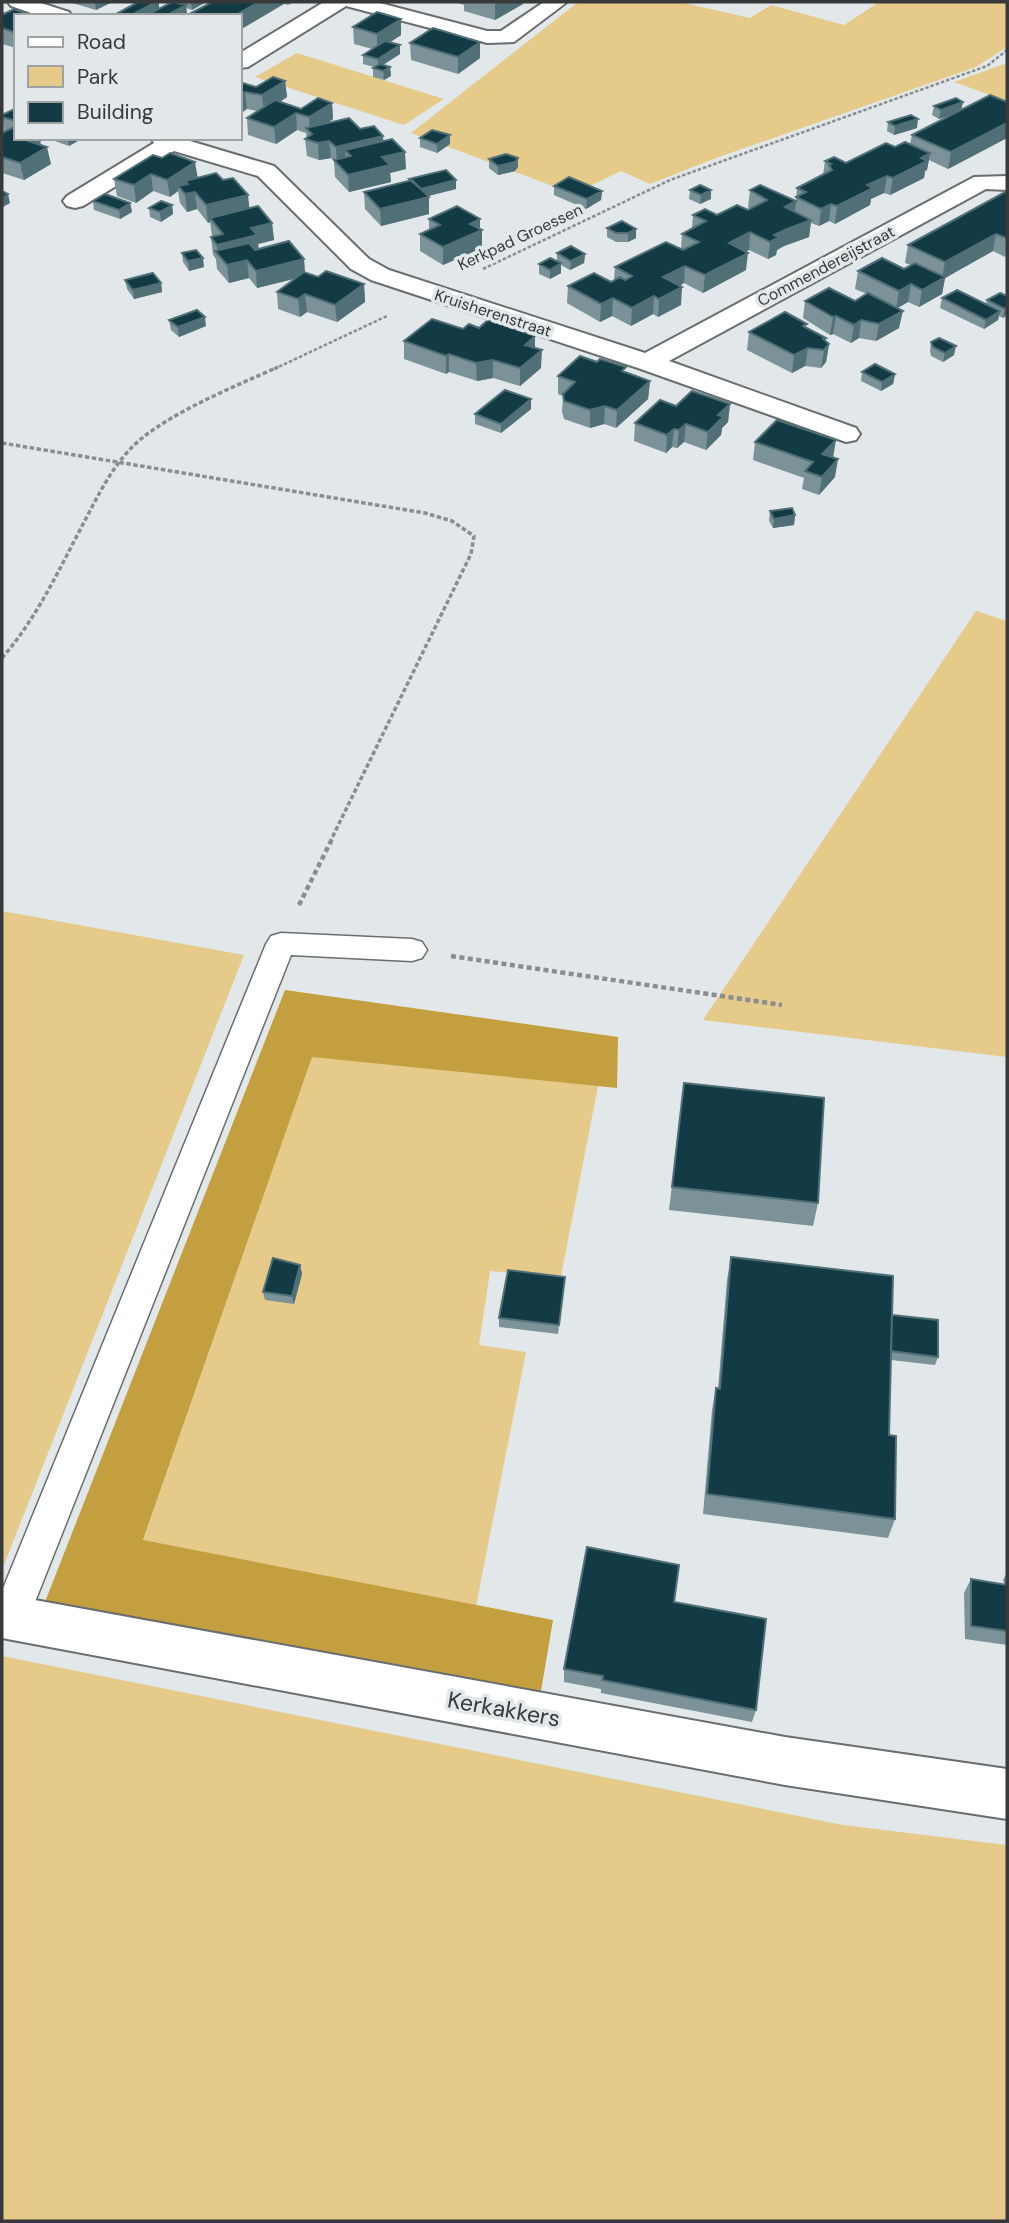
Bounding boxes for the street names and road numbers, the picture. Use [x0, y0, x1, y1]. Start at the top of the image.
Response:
street label: Kerkpad Groessen [454, 199, 586, 275]
street label: Commendereijstraat [754, 221, 898, 311]
street label: Kruisherenstraat [432, 284, 554, 342]
street label: Kerkakkers [445, 1684, 563, 1734]

